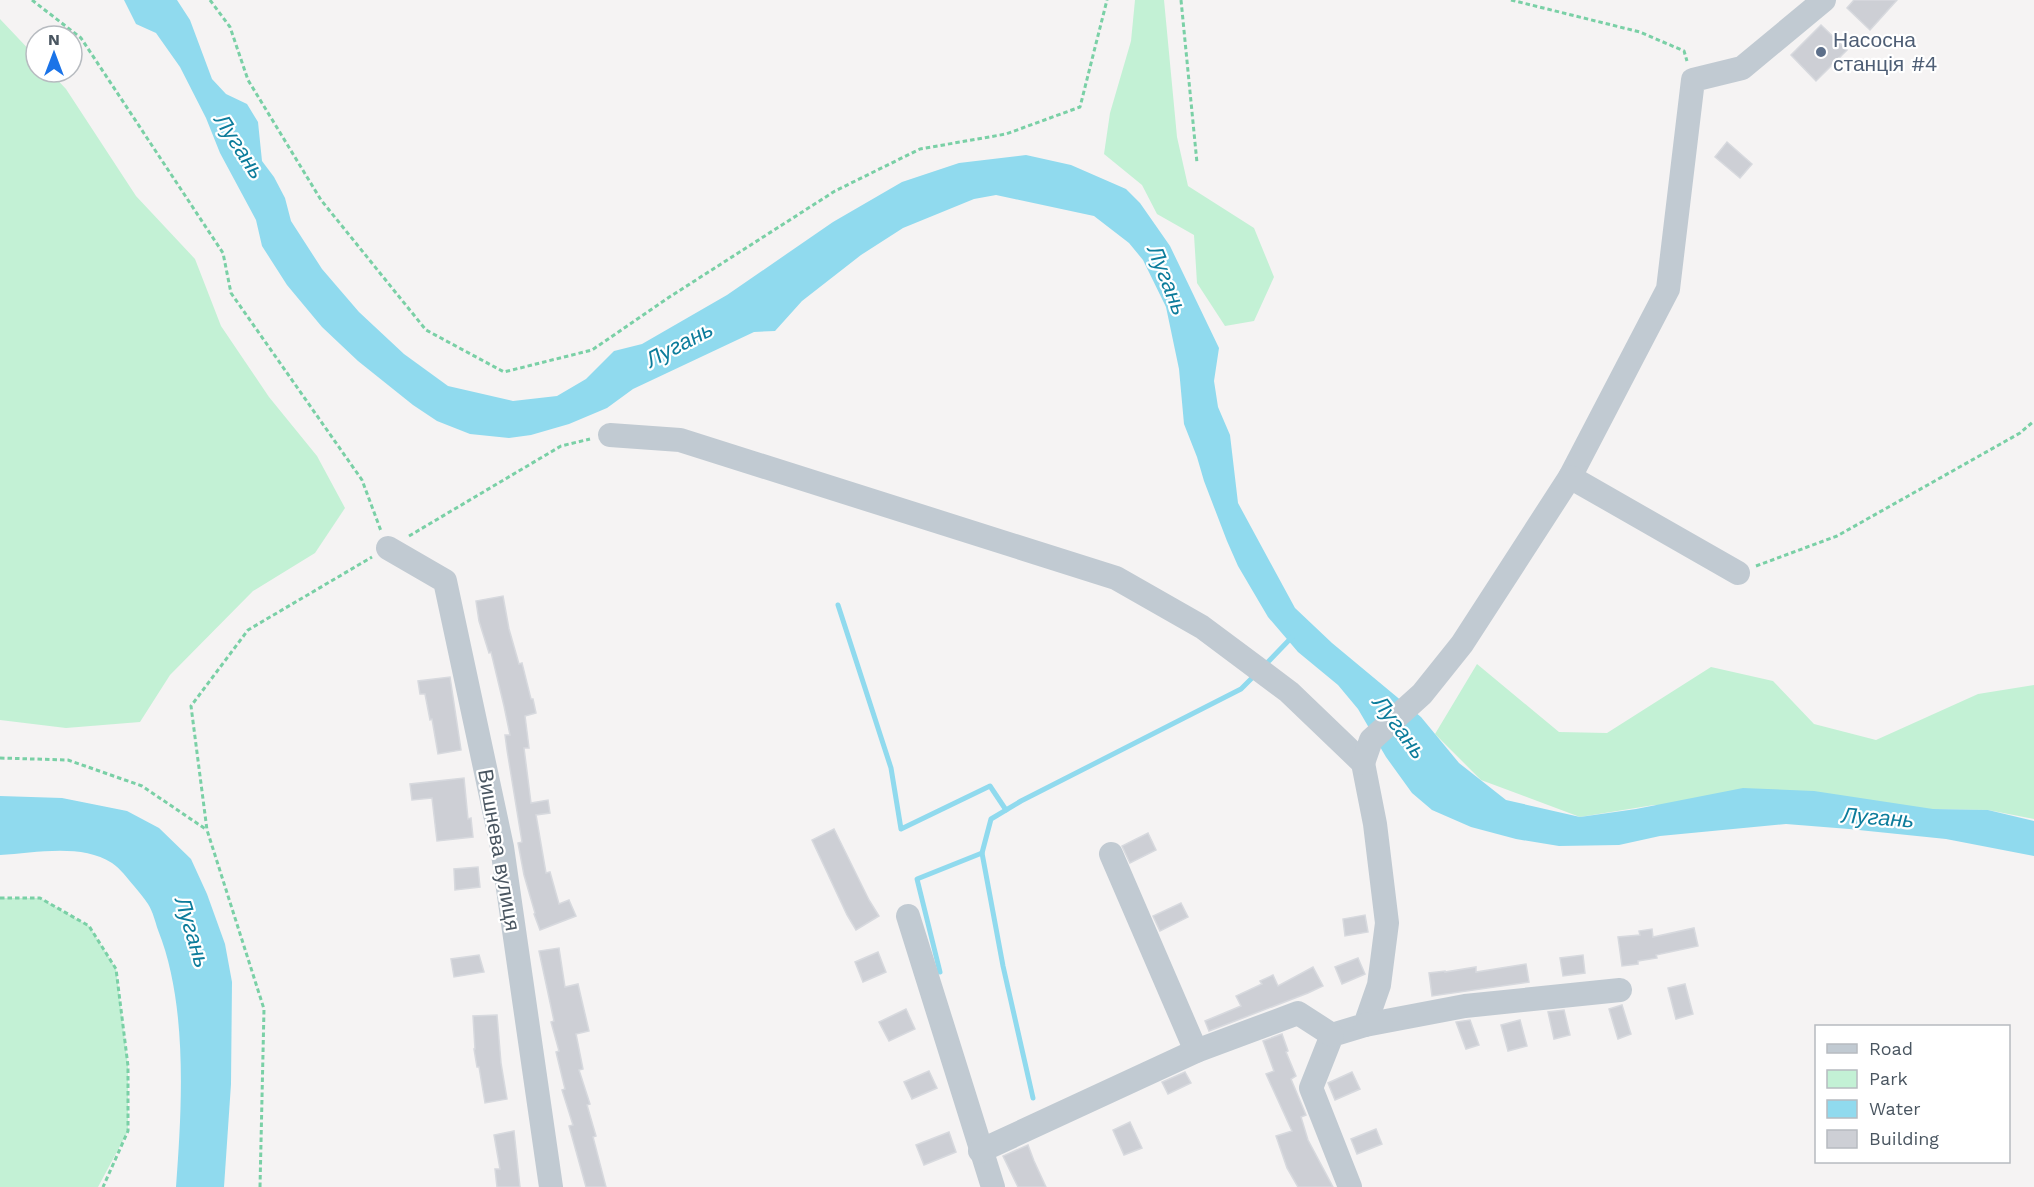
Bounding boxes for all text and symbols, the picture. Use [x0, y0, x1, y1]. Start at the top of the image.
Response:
north arrow [24, 24, 84, 84]
place label: Насосна станція #4 [1833, 27, 1938, 76]
text: N [48, 30, 60, 49]
marker: Насосна станція #4 [1814, 45, 1828, 59]
water label: Лугань [208, 107, 270, 184]
water label: Лугань [1142, 240, 1193, 319]
water label: Лугань [640, 316, 717, 373]
water label: Лугань [1367, 689, 1431, 764]
street label: Вишнева вулиця [473, 767, 526, 933]
water label: Лугань [1839, 802, 1915, 833]
water label: Лугань [169, 892, 215, 971]
legend [1815, 1025, 2010, 1163]
text: Road [1869, 1038, 1913, 1059]
text: Park [1869, 1068, 1908, 1089]
text: Water [1869, 1098, 1921, 1119]
text: Building [1869, 1128, 1939, 1149]

